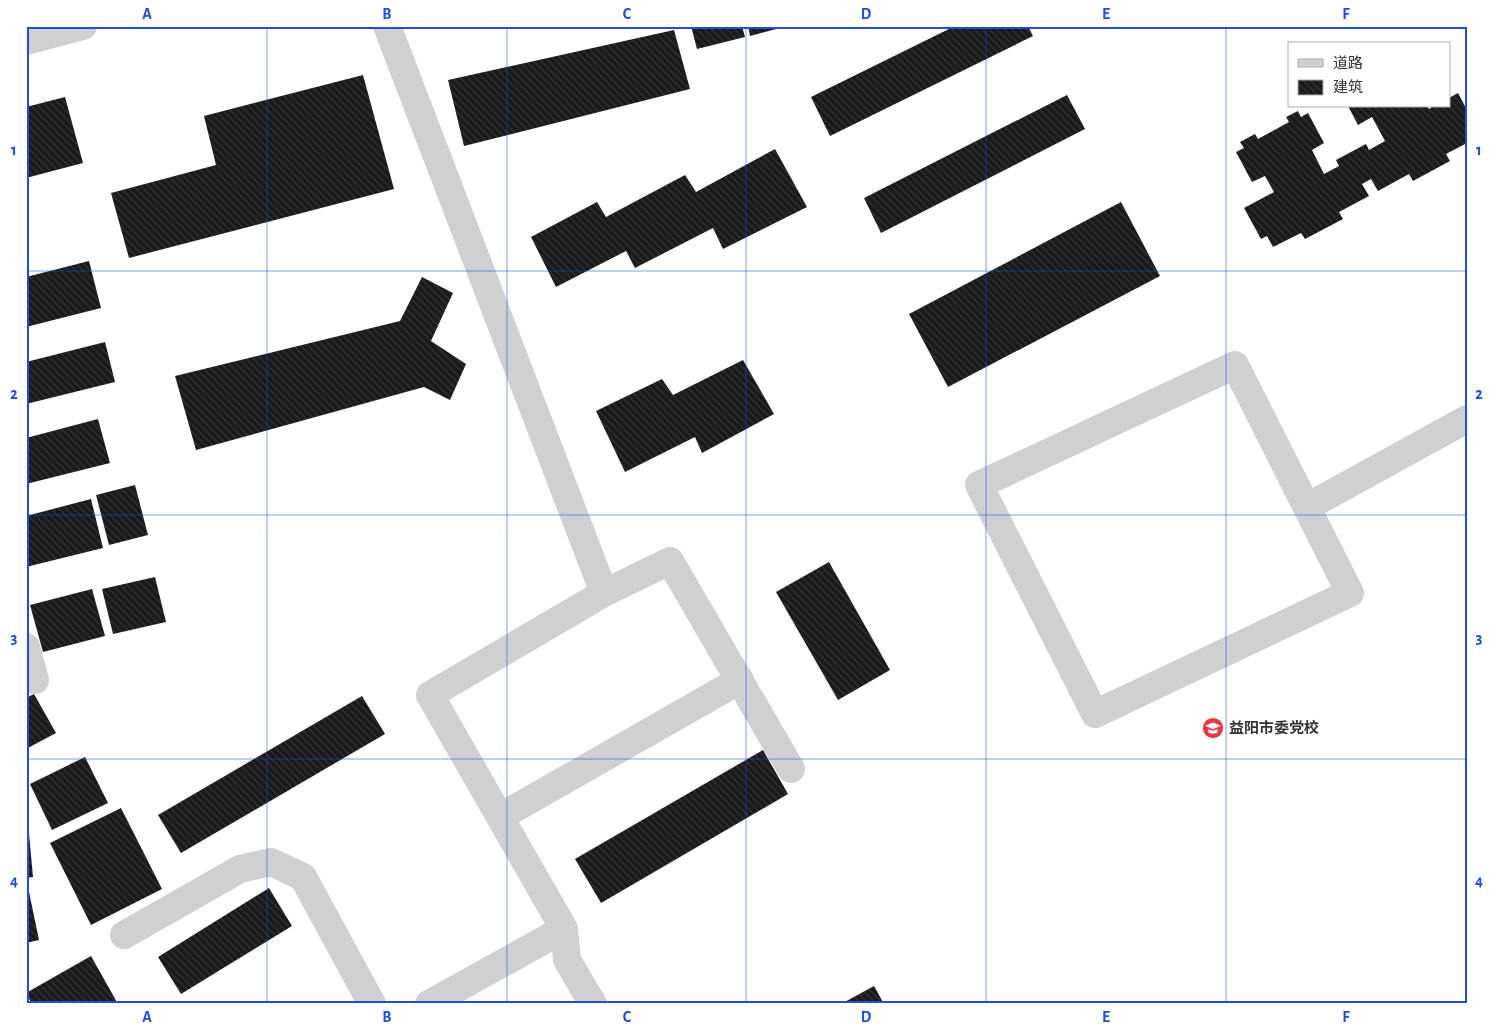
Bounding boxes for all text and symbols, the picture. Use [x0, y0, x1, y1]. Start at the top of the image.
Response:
text: A [142, 6, 152, 22]
text: B [382, 6, 392, 22]
text: C [623, 6, 632, 22]
text: D [861, 6, 872, 22]
text: E [1102, 6, 1110, 22]
text: F [1342, 6, 1350, 22]
legend [1288, 42, 1450, 108]
text: 道路 [1333, 55, 1363, 71]
text: 建筑 [1333, 79, 1363, 95]
text: 1 [11, 142, 17, 158]
text: 1 [1476, 142, 1482, 158]
text: 2 [10, 386, 18, 402]
text: 2 [1475, 386, 1483, 402]
text: 3 [11, 630, 18, 646]
text: 3 [1476, 630, 1483, 646]
school or university icon: 益阳市委党校 [1201, 716, 1225, 740]
place label: 益阳市委党校 [1229, 719, 1319, 736]
text: 4 [10, 873, 18, 889]
text: 4 [1475, 873, 1483, 889]
text: A [142, 1009, 152, 1025]
text: B [382, 1009, 392, 1025]
text: C [623, 1009, 632, 1025]
text: D [861, 1009, 872, 1025]
text: E [1102, 1009, 1110, 1025]
text: F [1342, 1009, 1350, 1025]

